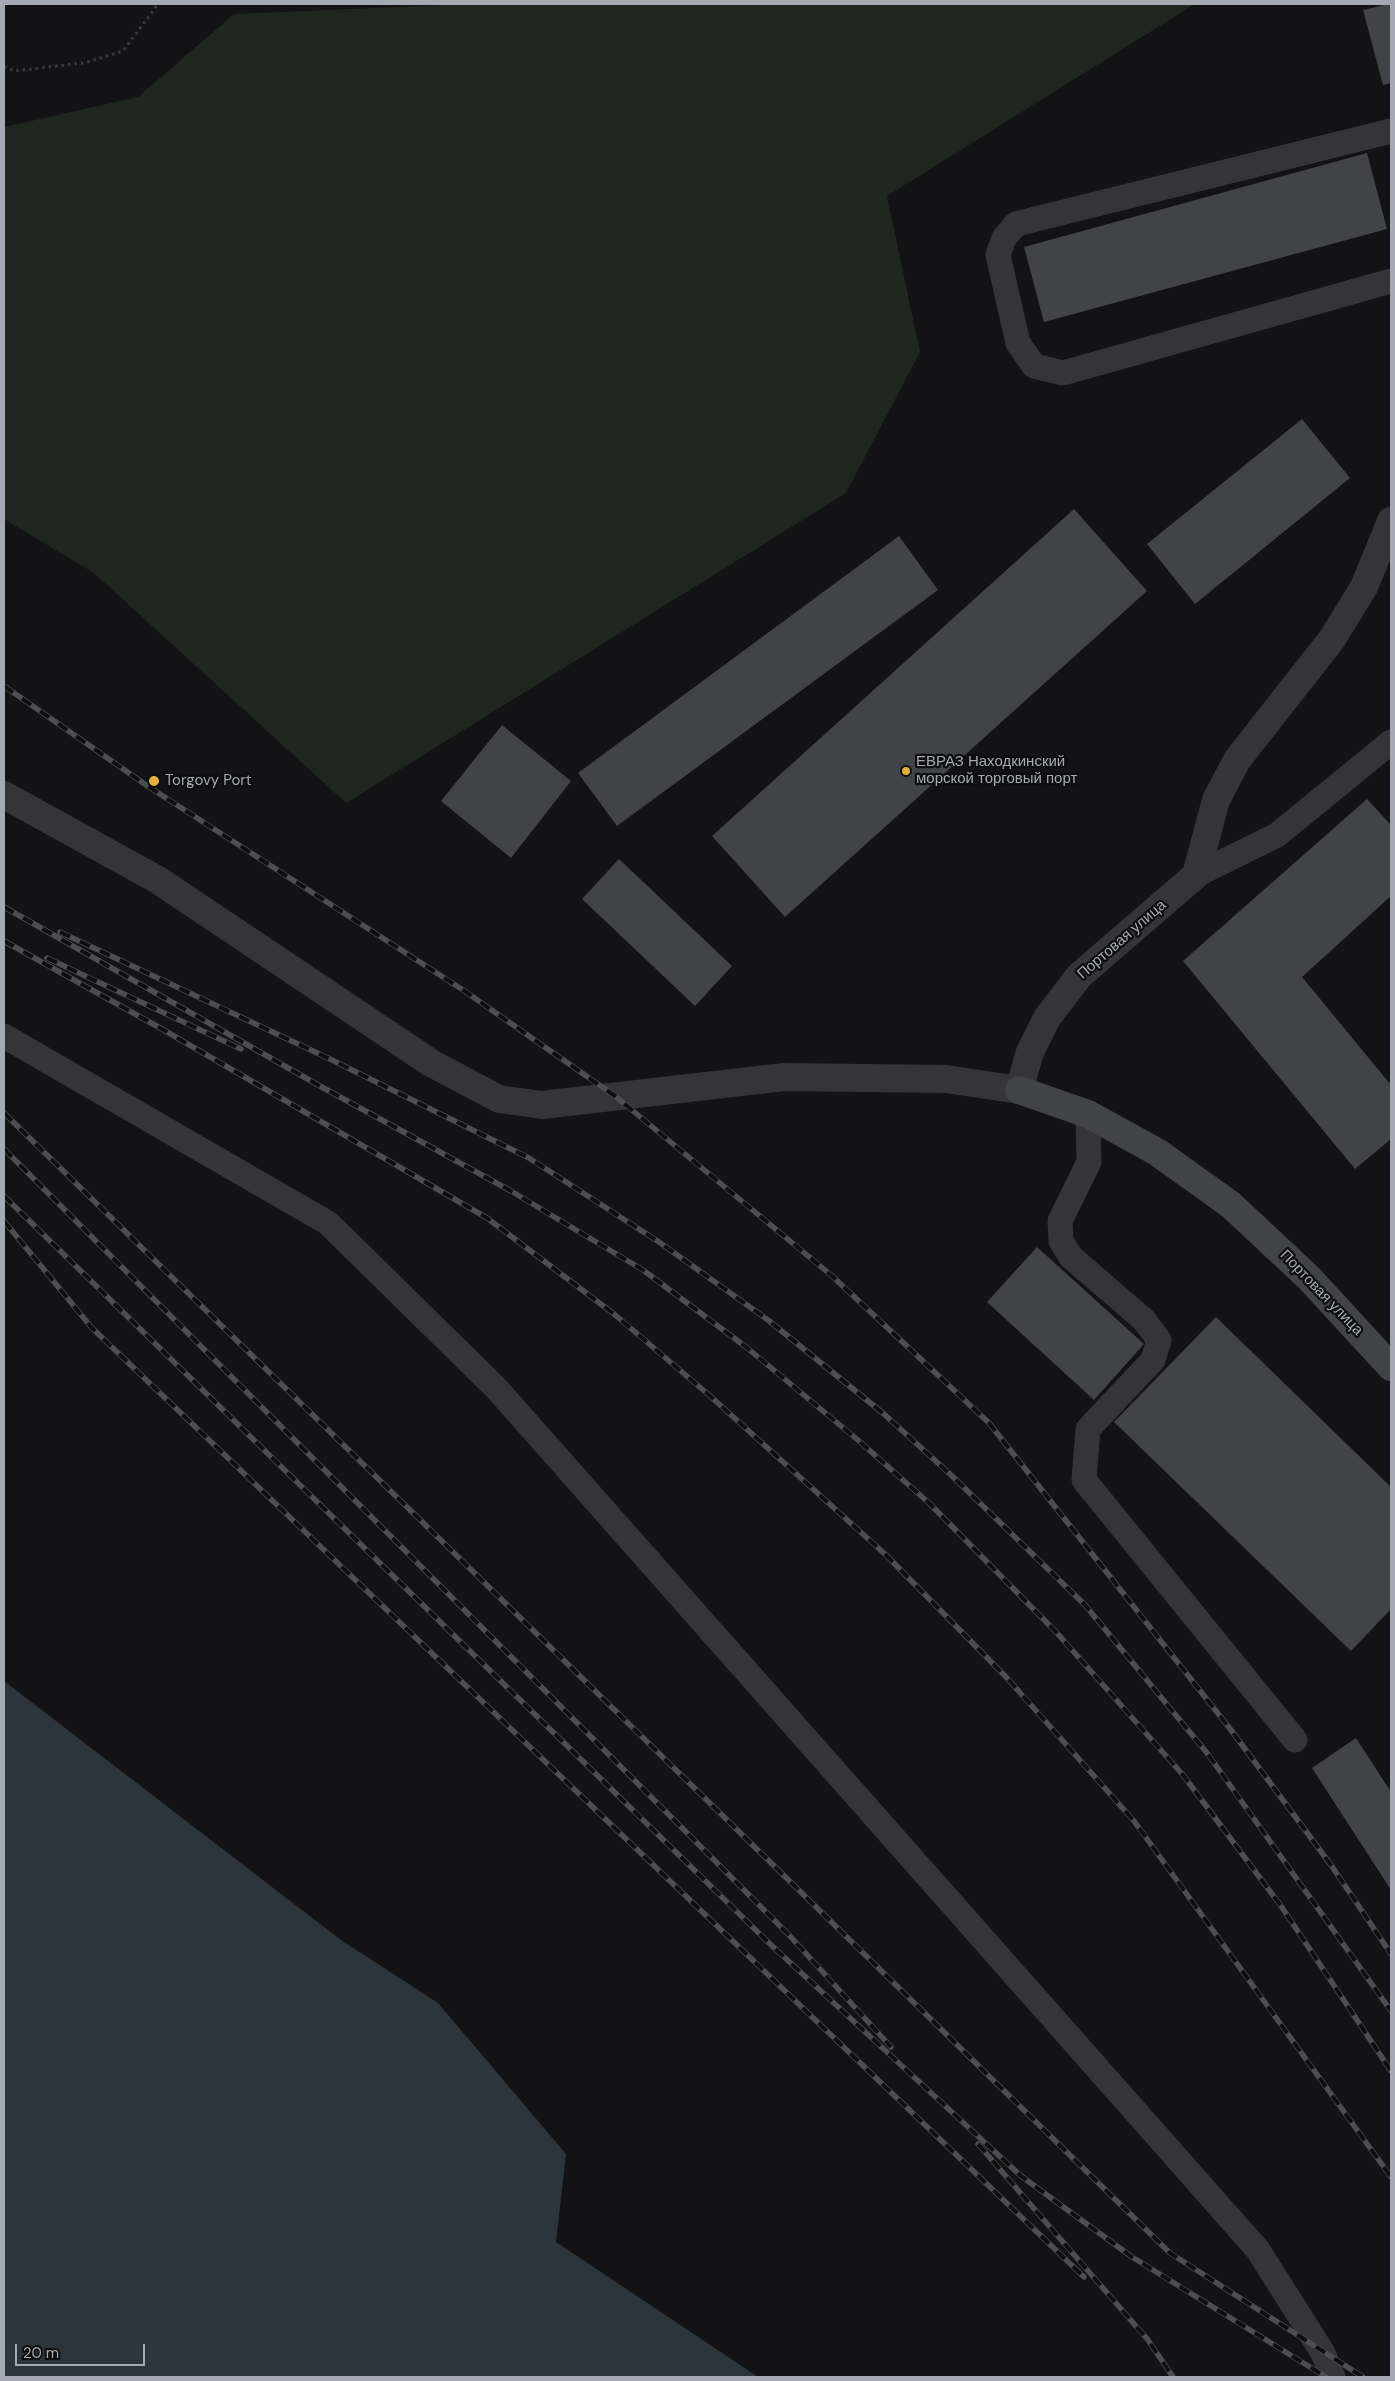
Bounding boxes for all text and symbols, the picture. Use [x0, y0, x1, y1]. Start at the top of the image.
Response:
place label: ЕВРАЗ Находкинский морской торговый порт [916, 753, 1077, 788]
marker: ЕВРАЗ Находкинский морской торговый порт [900, 765, 912, 777]
place label: Torgovy Port [165, 772, 252, 790]
marker: Torgovy Port [147, 774, 161, 788]
street label: Портовая улица [1074, 897, 1170, 983]
street label: Портовая улица [1276, 1247, 1366, 1339]
scale bar [18, 2334, 148, 2366]
text: 20 m [23, 2343, 59, 2363]

